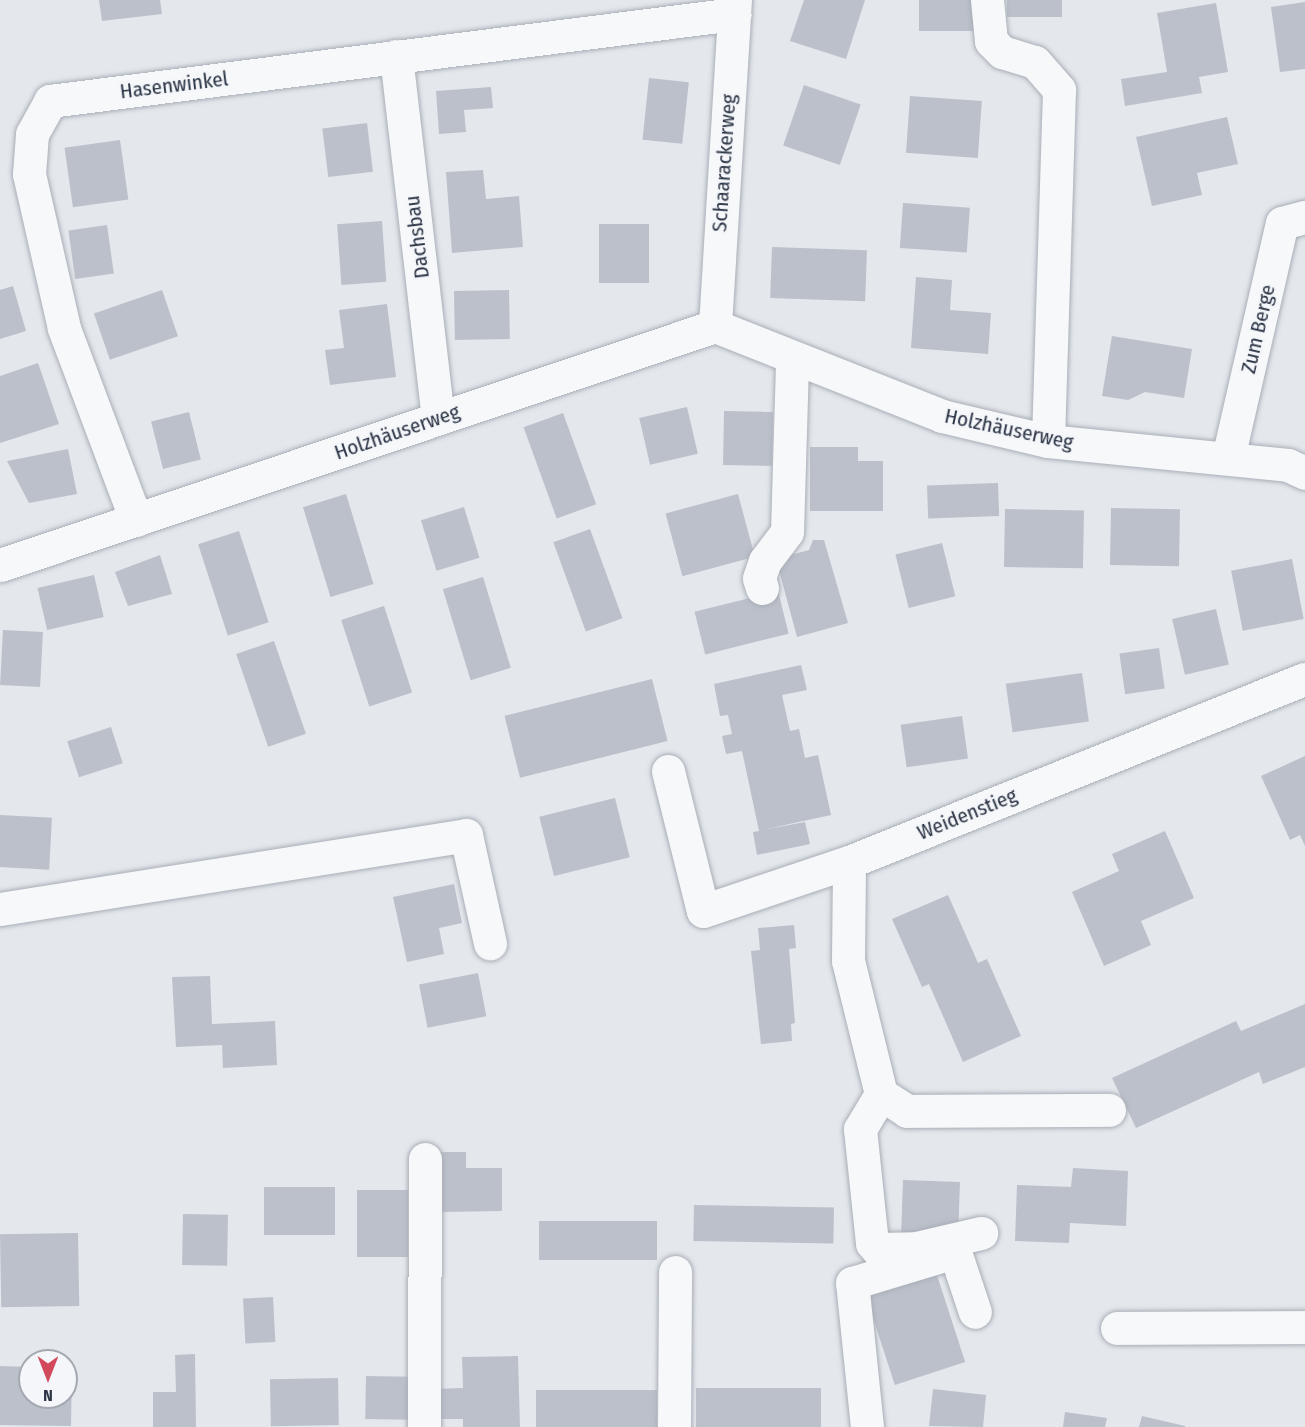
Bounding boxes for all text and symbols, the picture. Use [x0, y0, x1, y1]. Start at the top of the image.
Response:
street label: Hasenwinkel [118, 66, 230, 104]
street label: Schaarackerweg [707, 93, 741, 233]
street label: Dachsbau [399, 194, 435, 280]
street label: Zum Berge [1236, 282, 1280, 376]
street label: Holzhäuserweg [331, 399, 463, 465]
street label: Holzhäuserweg [942, 403, 1076, 455]
street label: Weidenstieg [913, 783, 1021, 845]
north arrow [18, 1349, 78, 1409]
text: N [43, 1386, 53, 1405]

